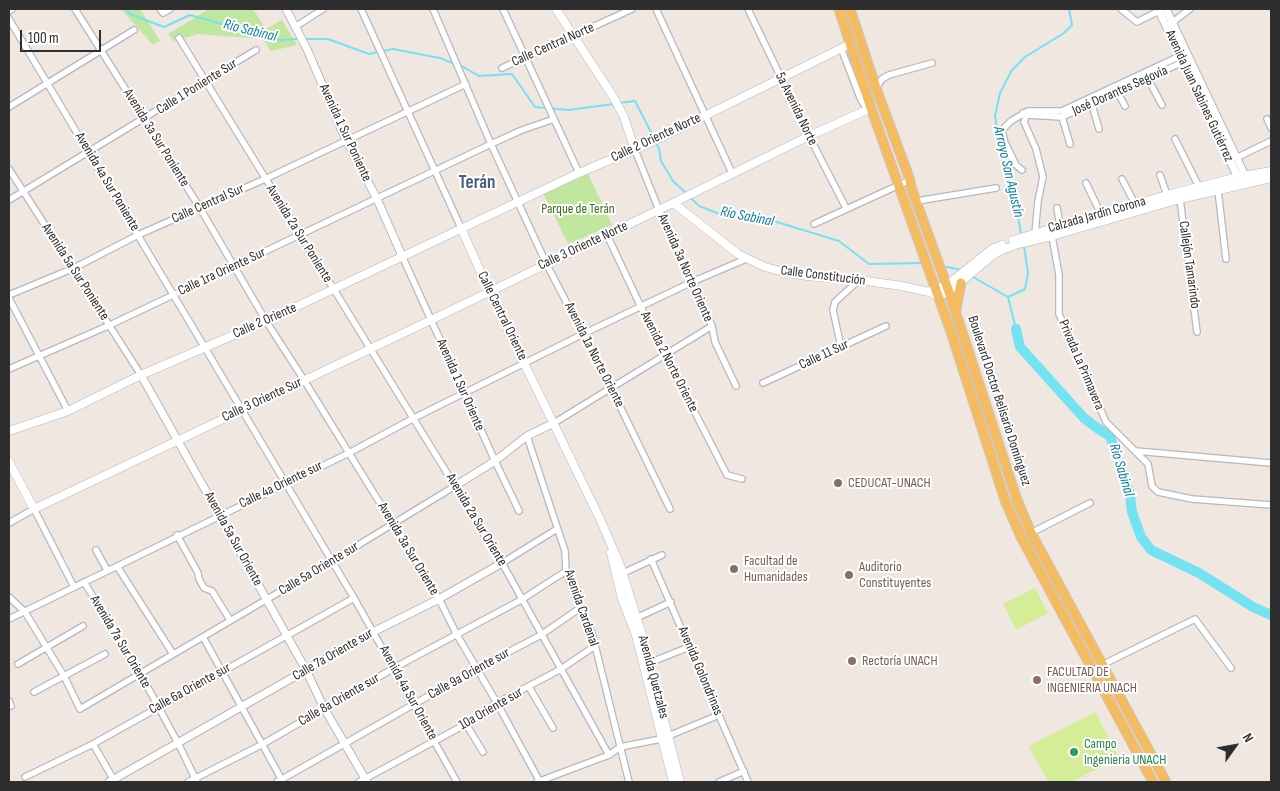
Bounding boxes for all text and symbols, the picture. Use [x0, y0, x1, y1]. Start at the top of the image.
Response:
water label: Río Sabinal [222, 16, 278, 46]
street label: Calle Central Norte [509, 19, 597, 71]
scale bar [22, 20, 104, 52]
street label: Avenida Juan Sabines Gutiérrez [1161, 27, 1237, 165]
text: 100 m [28, 29, 59, 48]
street label: Calle 1 Poniente Sur [154, 55, 240, 119]
street label: José Dorantes Segovia [1070, 62, 1170, 120]
street label: 5a Avenida Norte [771, 70, 821, 148]
street label: Avenida 1 Sur Poniente [315, 81, 375, 185]
street label: Avenida 3a Sur Poniente [119, 86, 193, 190]
street label: Calle 2 Oriente Norte [608, 110, 704, 166]
water label: Arroyo San Agustín [989, 125, 1027, 219]
street label: Avenida 4a Sur Poniente [71, 130, 143, 234]
district label: Terán [458, 172, 496, 194]
street label: Calle Central Sur [169, 181, 247, 227]
street label: Avenida 2a Sur Poniente [262, 182, 336, 286]
street label: Calzada Jardín Corona [1046, 193, 1148, 237]
park label: Parque de Terán [541, 201, 615, 217]
water label: Río Sabinal [719, 203, 775, 231]
street label: Avenida 3a Norte Oriente [654, 211, 716, 325]
street label: Calle 3 Oriente Norte [535, 218, 631, 274]
street label: Avenida 5a Sur Poniente [37, 220, 113, 324]
street label: Callejón Tamarindo [1175, 220, 1203, 310]
street label: Calle 1ra Oriente Sur [175, 244, 269, 300]
street label: Calle Constitución [780, 262, 866, 290]
street label: Calle Central Oriente [473, 269, 531, 363]
street label: Calle 2 Oriente [231, 299, 299, 343]
street label: Avenida 1a Norte Oriente [560, 300, 628, 410]
street label: Avenida 2 Norte Oriente [636, 309, 702, 415]
street label: Boulevard Doctor Belisario Domínguez [964, 314, 1034, 488]
street label: Privada La Primavera [1054, 317, 1108, 413]
street label: Avenida 1 Sur Oriente [432, 336, 488, 434]
street label: Calle 11 Sur [796, 336, 852, 374]
street label: Calle 3 Oriente Sur [219, 374, 305, 426]
water label: Río Sabinal [1104, 441, 1138, 499]
street label: Calle 4a Oriente sur [237, 458, 325, 512]
street label: Avenida 2a Sur Oriente [442, 471, 510, 569]
place label: CEDUCAT-UNACH [848, 475, 931, 491]
marker: CEDUCAT-UNACH [832, 477, 844, 489]
street label: Avenida 5a Sur Oriente [200, 489, 266, 589]
street label: Avenida 3a Sur Oriente [374, 499, 442, 599]
street label: Calle 5a Oriente sur [276, 539, 362, 599]
place label: Facultad de Humanidades [744, 553, 808, 586]
place label: Auditorio Constituyentes [859, 559, 931, 592]
marker: Facultad de Humanidades [728, 563, 740, 575]
street label: Avenida Cardenal [560, 567, 602, 649]
marker: Auditorio Constituyentes [843, 569, 855, 581]
street label: Avenida 7a Sur Oriente [86, 593, 154, 691]
street label: Avenida Golondrinas [674, 624, 726, 718]
street label: Calle 7a Oriente sur [290, 625, 376, 685]
street label: Avenida Quetzales [634, 634, 672, 720]
street label: Avenida 4a Sur Oriente [375, 643, 441, 743]
street label: Calle 9a Oriente sur [425, 645, 513, 703]
place label: Rectoría UNACH [862, 653, 938, 669]
marker: Rectoría UNACH [846, 655, 858, 667]
street label: Calle 6a Oriente sur [146, 660, 234, 718]
place label: FACULTAD DE INGENIERIA UNACH [1047, 664, 1137, 696]
street label: Calle 8a Oriente sur [295, 670, 383, 730]
marker: FACULTAD DE INGENIERIA UNACH [1031, 674, 1043, 686]
street label: 10a Oriente sur [456, 684, 526, 734]
north arrow [1210, 721, 1260, 771]
text: N [1239, 730, 1257, 745]
place label: Campo Ingenieria UNACH [1084, 736, 1166, 769]
marker: Campo Ingenieria UNACH [1068, 746, 1080, 758]

